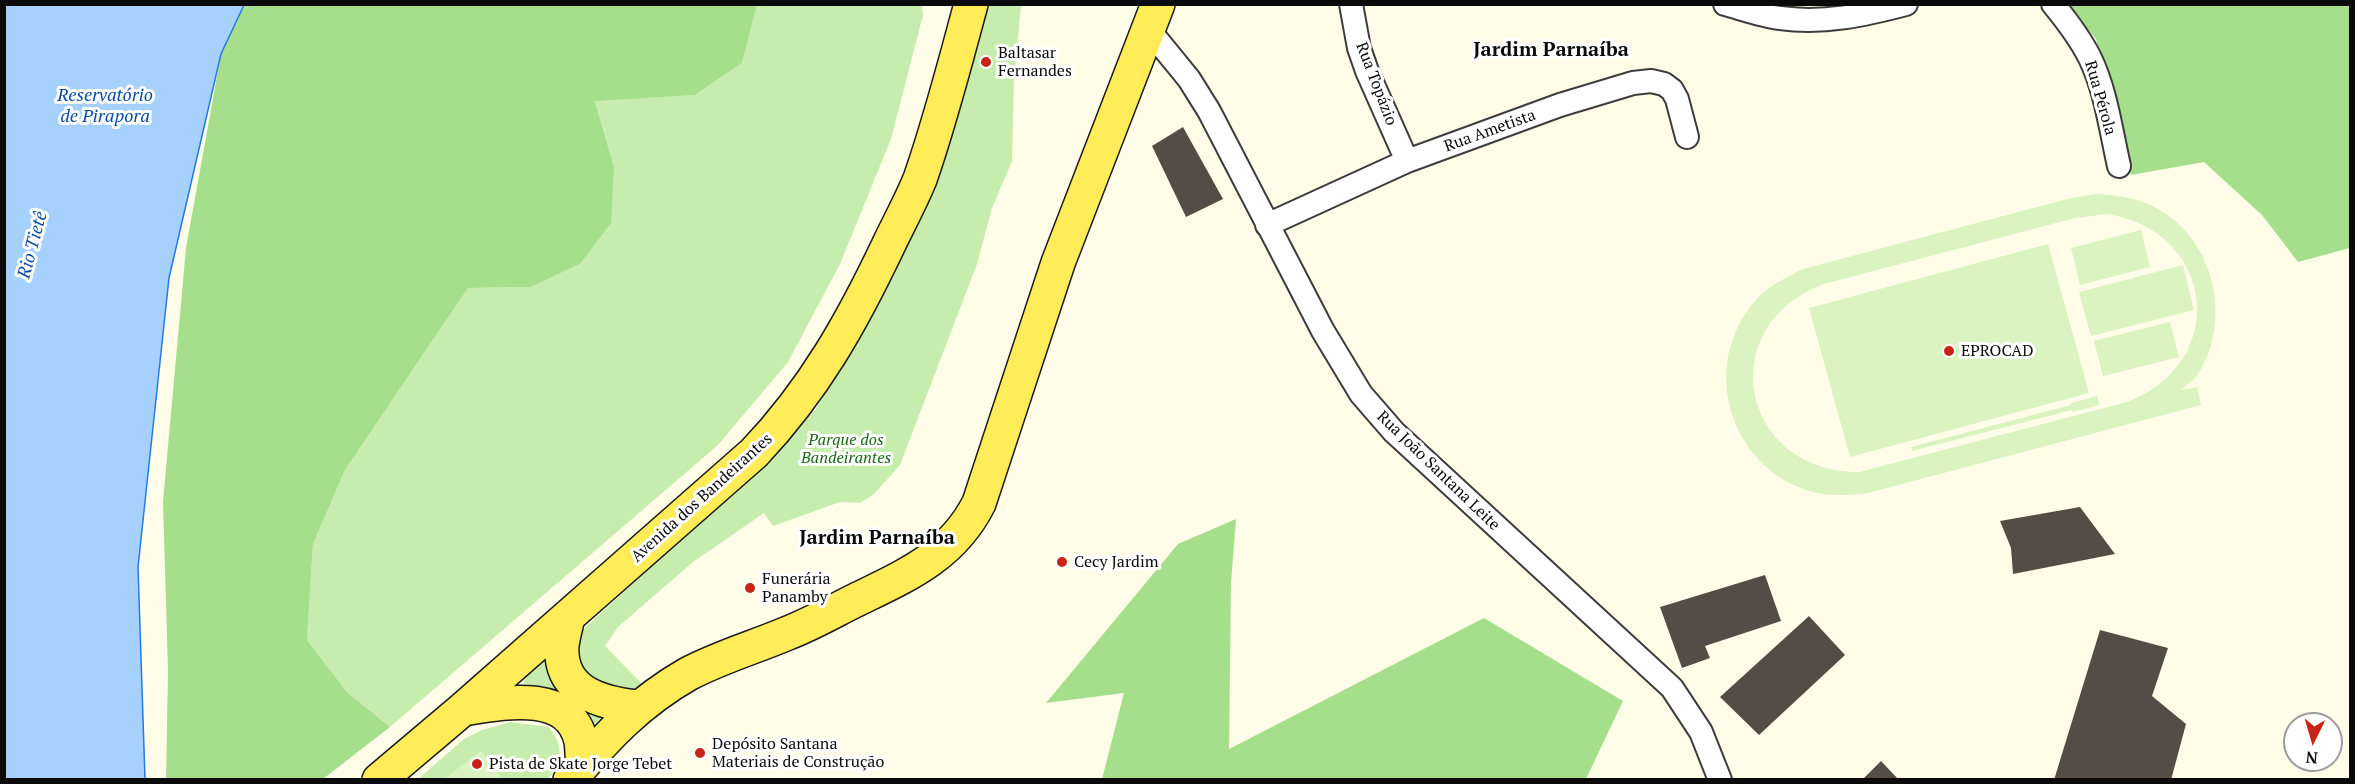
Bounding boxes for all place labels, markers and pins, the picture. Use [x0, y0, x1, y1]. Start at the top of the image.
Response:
place label: Baltasar Fernandes [998, 43, 1072, 81]
marker: Baltasar Fernandes [979, 55, 993, 69]
place label: EPROCAD [1961, 341, 2034, 361]
marker: EPROCAD [1942, 344, 1956, 358]
place label: Cecy Jardim [1074, 552, 1159, 572]
marker: Cecy Jardim [1055, 555, 1069, 569]
place label: Funerária Panamby [762, 569, 831, 607]
marker: Funerária Panamby [743, 581, 757, 595]
place label: Depósito Santana Materiais de Construção [712, 734, 884, 772]
marker: Depósito Santana Materiais de Construção [693, 746, 707, 760]
place label: Pista de Skate Jorge Tebet [489, 754, 672, 774]
marker: Pista de Skate Jorge Tebet [470, 757, 484, 771]

